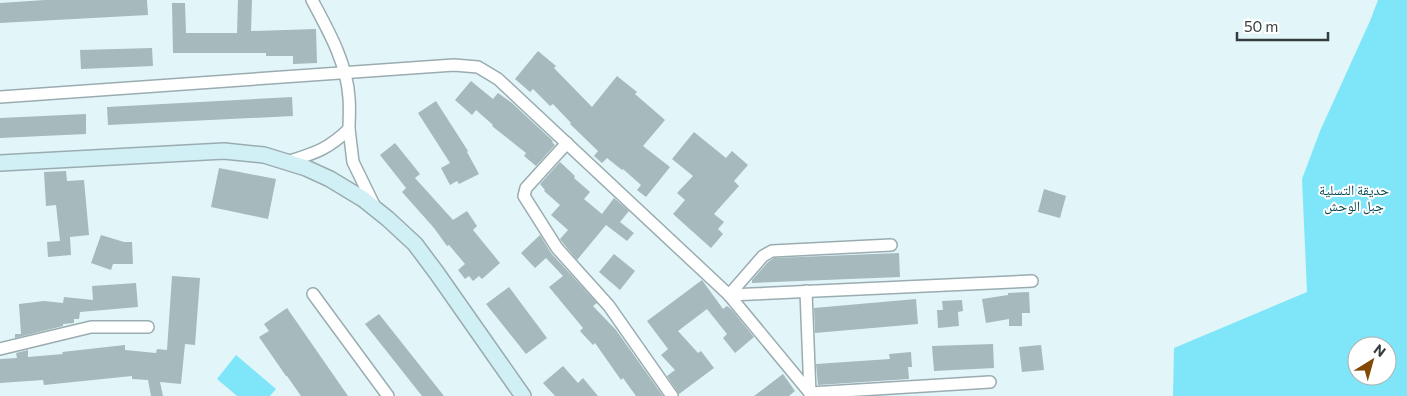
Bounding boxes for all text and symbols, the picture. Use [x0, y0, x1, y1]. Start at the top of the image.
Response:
scale bar [1237, 10, 1328, 42]
text: 50 m [1244, 17, 1278, 35]
park label: حديقة التسلية جبل الوحش [1319, 181, 1389, 215]
north arrow [1347, 336, 1397, 386]
text: N [1371, 340, 1389, 360]

